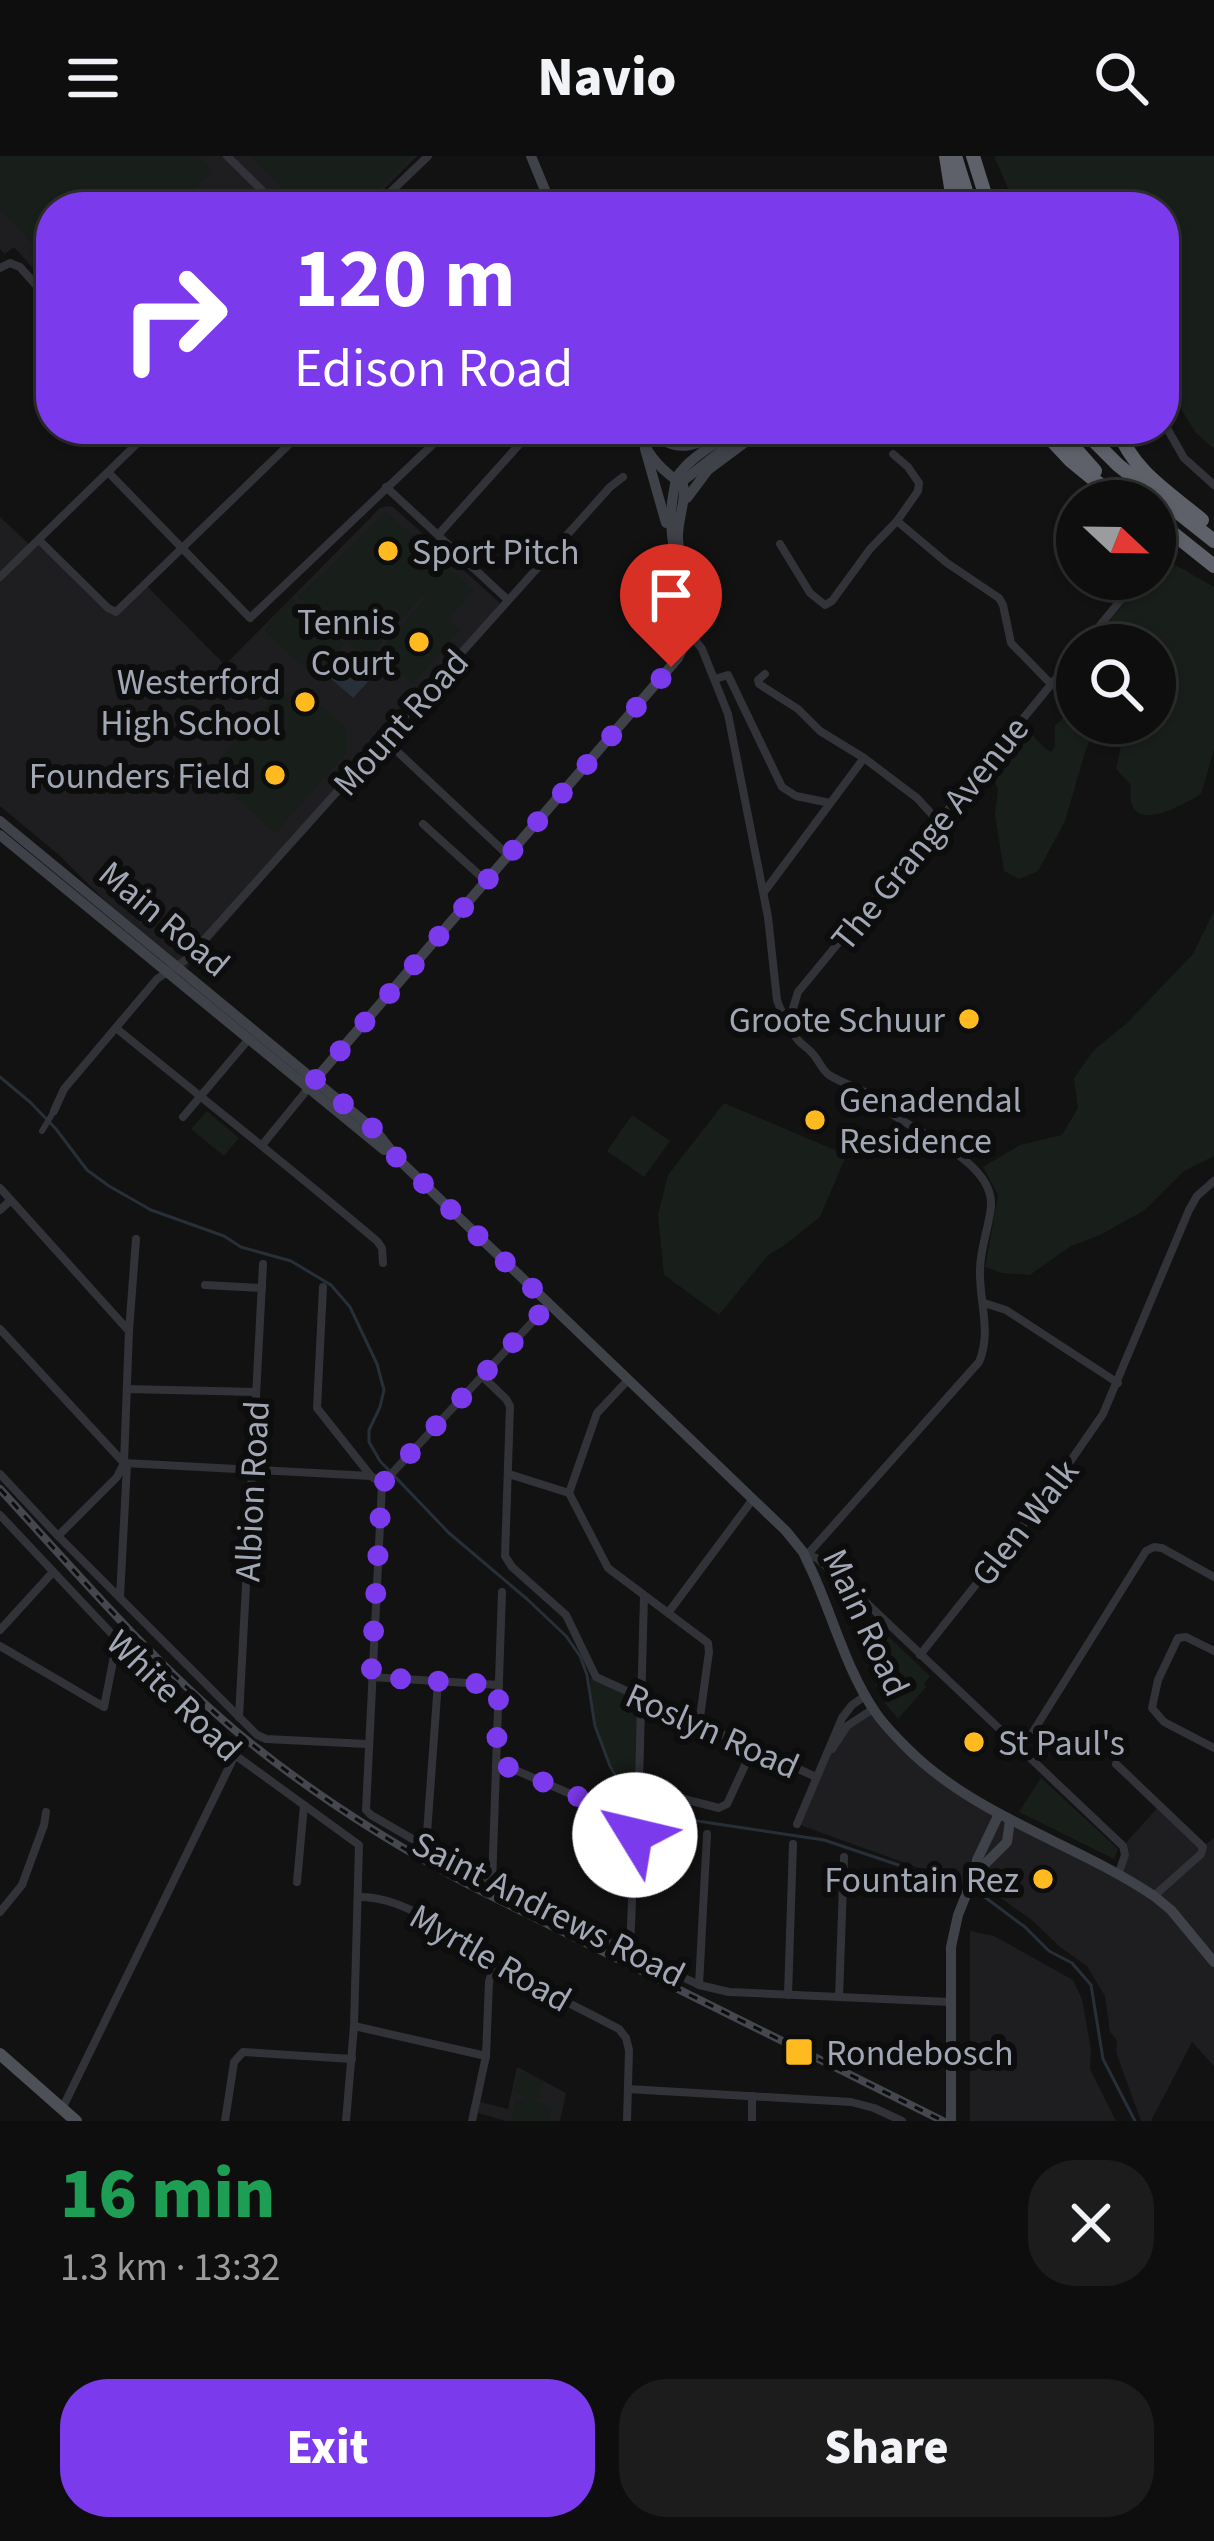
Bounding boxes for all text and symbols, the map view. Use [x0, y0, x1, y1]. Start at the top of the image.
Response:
text: Navio [538, 40, 677, 117]
icon: menu [60, 45, 126, 111]
icon: search [1088, 45, 1154, 111]
text: 120 m [294, 220, 516, 340]
icon: right [96, 240, 252, 396]
text: Edison Road [294, 331, 573, 408]
north arrow [1056, 480, 1176, 600]
map controls [1056, 480, 1176, 744]
place label: Sport Pitch [412, 527, 579, 578]
marker: Sport Pitch [375, 538, 401, 564]
pin [620, 544, 722, 667]
icon: arrive [638, 562, 704, 628]
place label: Tennis Court [297, 597, 395, 689]
button: search [1056, 624, 1176, 744]
marker: Tennis Court [406, 629, 432, 655]
street label: Mount Road [321, 638, 481, 808]
place label: Westerford High School [100, 657, 281, 749]
marker: Westerford High School [292, 689, 318, 715]
street label: The Grange Avenue [819, 705, 1041, 962]
place label: Founders Field [29, 751, 251, 802]
marker: Founders Field [262, 762, 288, 788]
street label: Main Road [87, 849, 241, 989]
place label: Groote Schuur [729, 995, 946, 1046]
marker: Groote Schuur [956, 1006, 982, 1032]
place label: Genadendal Residence [839, 1075, 1022, 1167]
marker: Genadendal Residence [802, 1107, 828, 1133]
street label: Albion Road [222, 1399, 283, 1583]
street label: Glen Walk [959, 1448, 1091, 1597]
street label: Main Road [809, 1541, 922, 1705]
street label: White Road [95, 1618, 253, 1774]
street label: Roslyn Road [618, 1670, 807, 1792]
place label: St Paul's [998, 1718, 1125, 1769]
marker: St Paul's [961, 1729, 987, 1755]
position arrow [572, 1772, 698, 1898]
street label: Saint Andrews Road [403, 1818, 694, 2000]
place label: Fountain Rez [824, 1855, 1019, 1906]
marker: Fountain Rez [1030, 1866, 1056, 1892]
street label: Myrtle Road [400, 1891, 581, 2025]
place label: Rondebosch [826, 2028, 1014, 2079]
marker: Rondebosch [783, 2036, 815, 2068]
text: 16 min [60, 2143, 275, 2246]
button: close [1028, 2160, 1154, 2286]
text: 1.3 km · 13:32 [60, 2240, 280, 2296]
button: Exit [60, 2379, 595, 2517]
button: Share [619, 2379, 1154, 2517]

